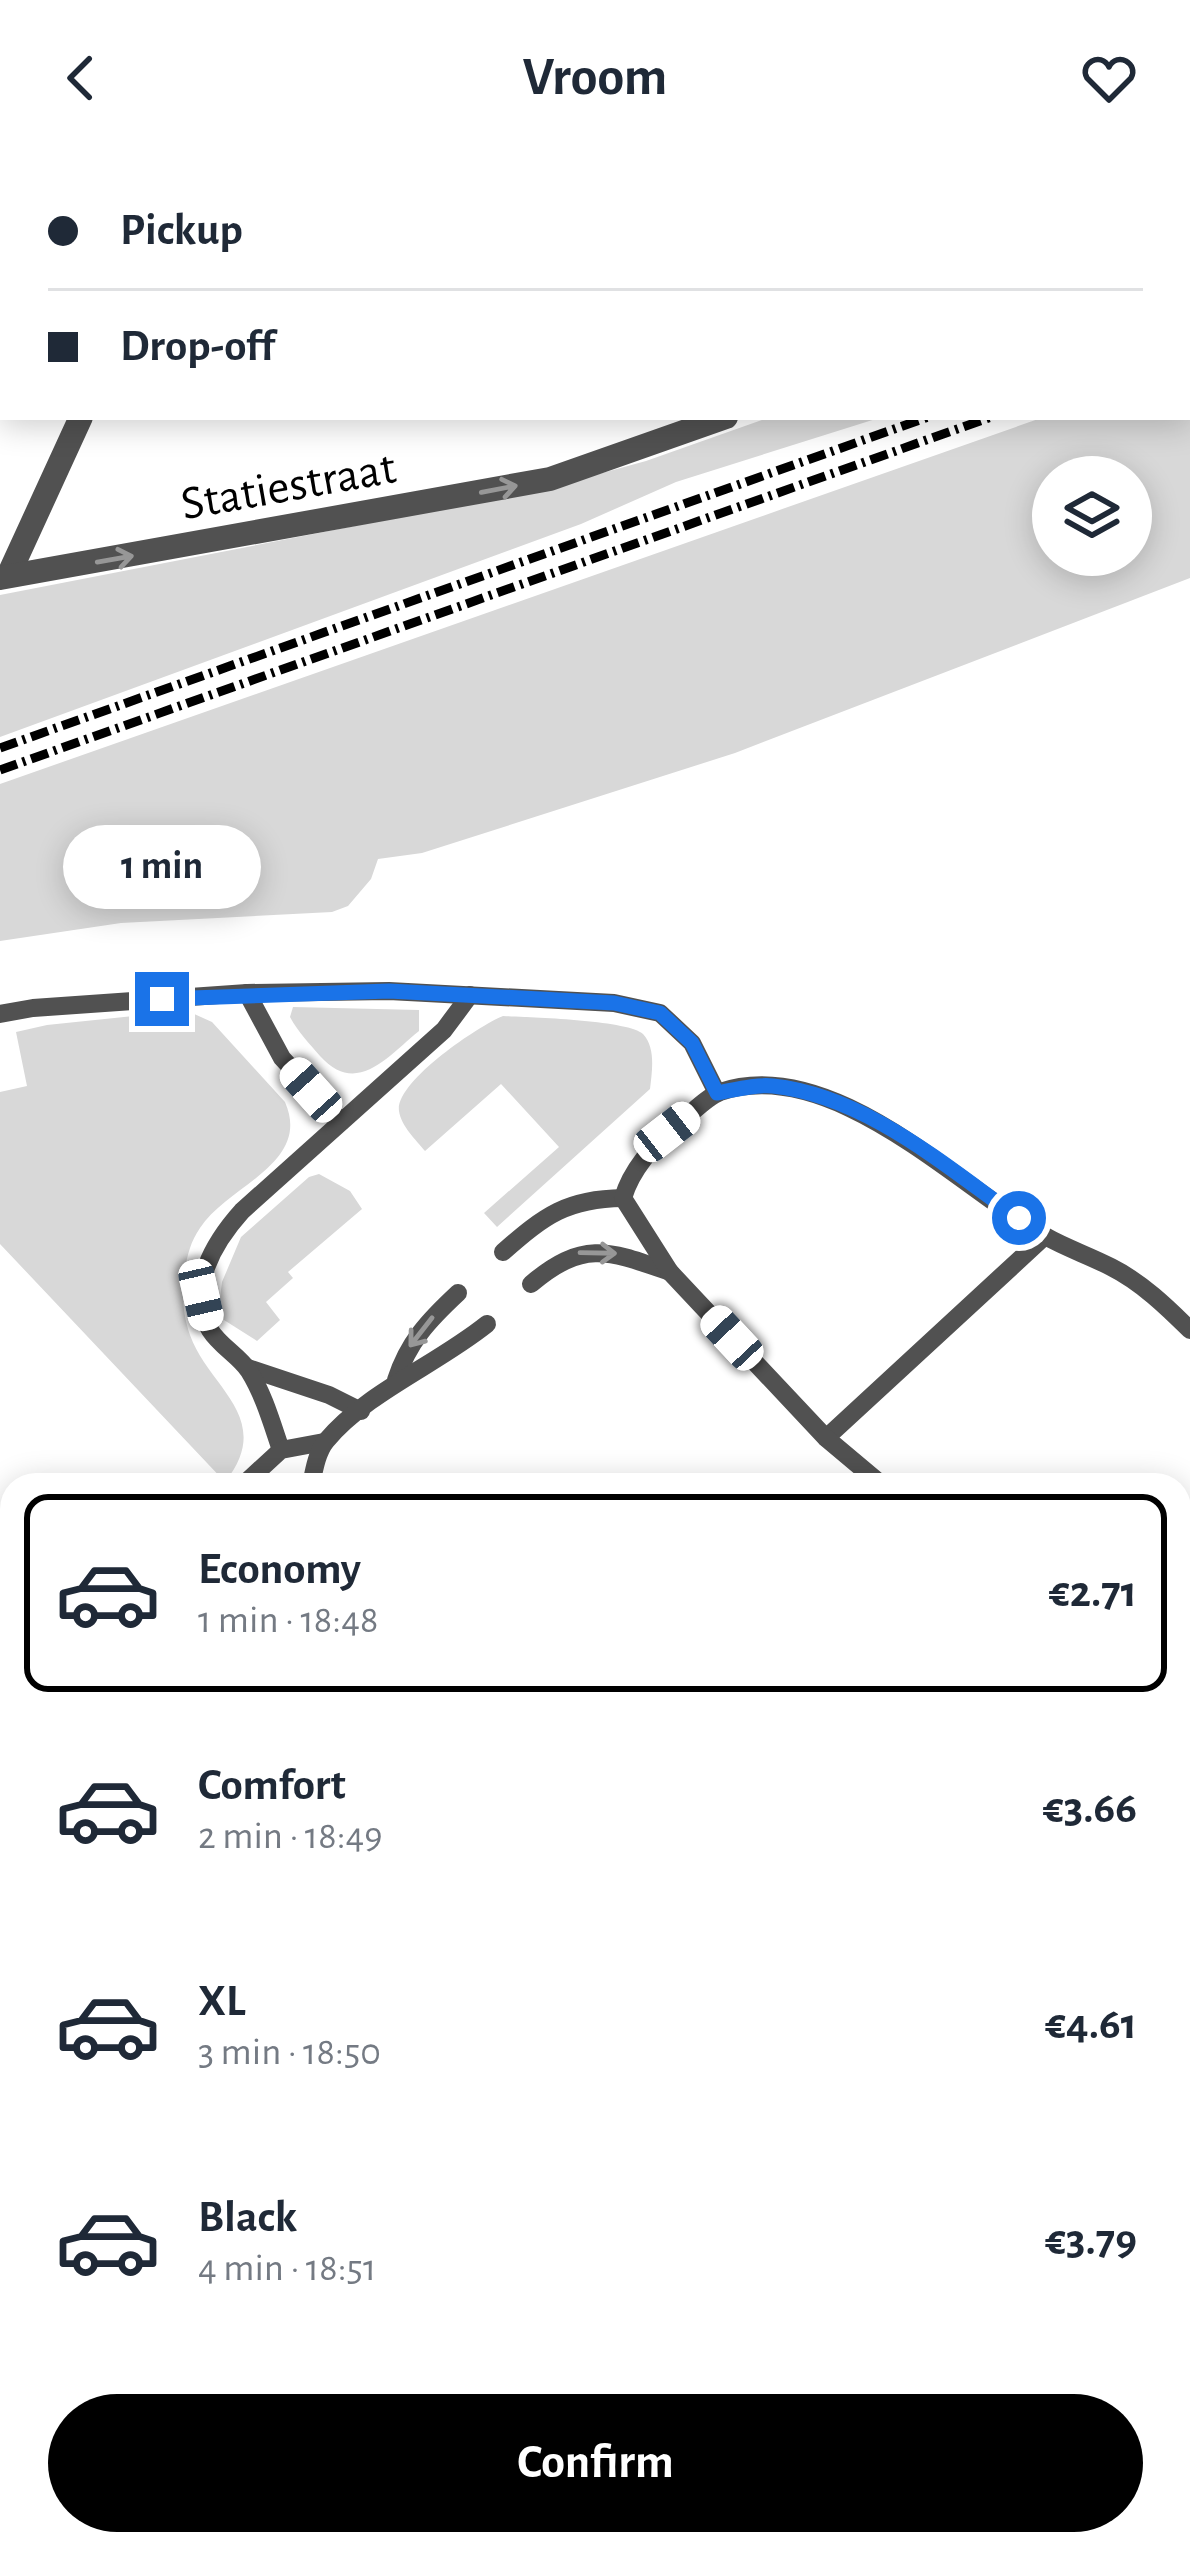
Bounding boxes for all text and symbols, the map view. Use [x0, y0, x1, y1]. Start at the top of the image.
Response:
icon: back [48, 45, 114, 111]
icon: heart [1076, 45, 1142, 111]
text: Vroom [523, 51, 667, 105]
text: Pickup [120, 208, 243, 253]
text: Drop-off [120, 324, 275, 369]
street label: Statiestraat [178, 444, 400, 529]
map controls [1032, 456, 1152, 576]
button: layers [1032, 456, 1152, 576]
one-way arrow [479, 477, 518, 499]
one-way arrow [95, 547, 134, 569]
callout: 1 min [63, 825, 261, 909]
text: 1 min [121, 847, 203, 886]
route end [135, 972, 189, 1026]
car [274, 1051, 348, 1129]
car [628, 1096, 706, 1168]
route start [992, 1191, 1046, 1245]
one-way arrow [577, 1242, 616, 1265]
car [175, 1256, 227, 1334]
car [694, 1299, 770, 1377]
one-way arrow [408, 1316, 435, 1348]
icon: car [54, 1539, 162, 1647]
text: Economy [198, 1547, 361, 1592]
text: €2.71 [1049, 1570, 1137, 1615]
text: 1 min · 18:48 [198, 1601, 379, 1640]
icon: car [54, 1755, 162, 1863]
text: Comfort [198, 1763, 346, 1808]
text: €3.66 [1043, 1786, 1137, 1831]
text: 2 min · 18:49 [198, 1817, 383, 1856]
icon: car [54, 1971, 162, 2079]
text: XL [198, 1979, 246, 2024]
text: €4.61 [1045, 2002, 1137, 2047]
text: 3 min · 18:50 [198, 2033, 381, 2072]
icon: car [54, 2187, 162, 2295]
text: Black [198, 2195, 297, 2240]
text: €3.79 [1045, 2218, 1137, 2263]
text: 4 min · 18:51 [198, 2249, 376, 2288]
button: Confirm [48, 2394, 1143, 2532]

